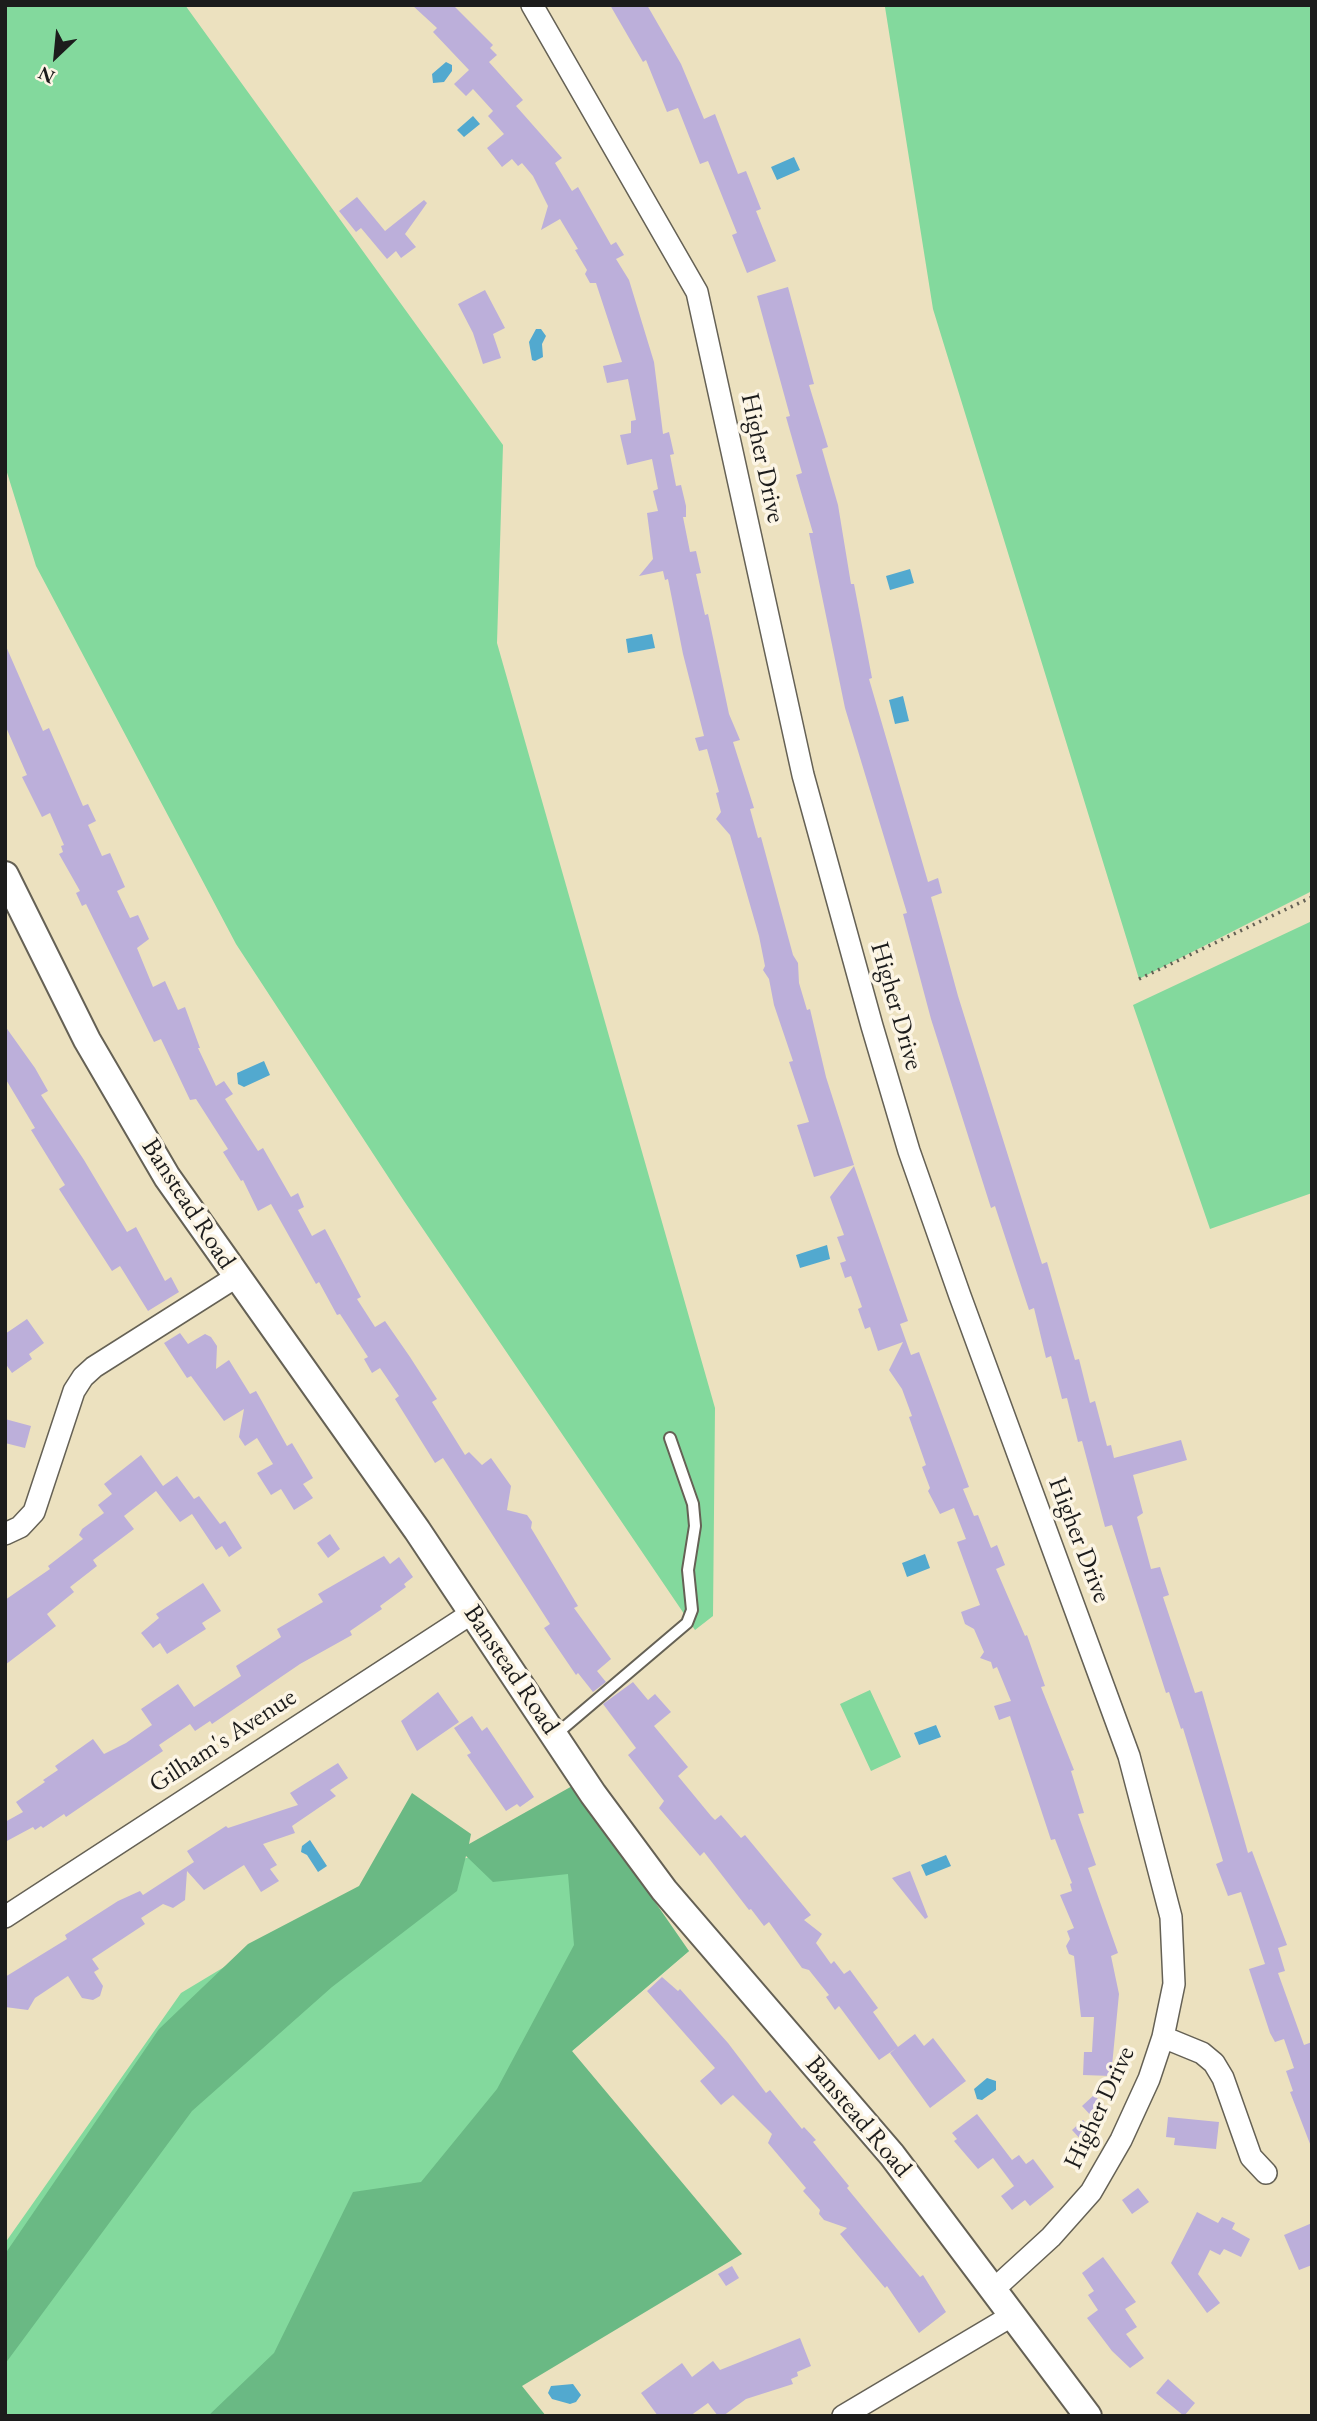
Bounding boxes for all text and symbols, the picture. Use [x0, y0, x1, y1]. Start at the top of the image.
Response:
north arrow [21, 21, 91, 91]
text: N [34, 61, 59, 90]
street label: Higher Drive [733, 390, 791, 526]
street label: Higher Drive [863, 938, 929, 1074]
street label: Banstead Road [134, 1133, 242, 1275]
street label: Higher Drive [1041, 1473, 1117, 1607]
street label: Banstead Road [456, 1599, 566, 1741]
street label: Gilham's Avenue [144, 1682, 302, 1800]
street label: Higher Drive [1058, 2042, 1142, 2174]
street label: Banstead Road [798, 2050, 918, 2184]

